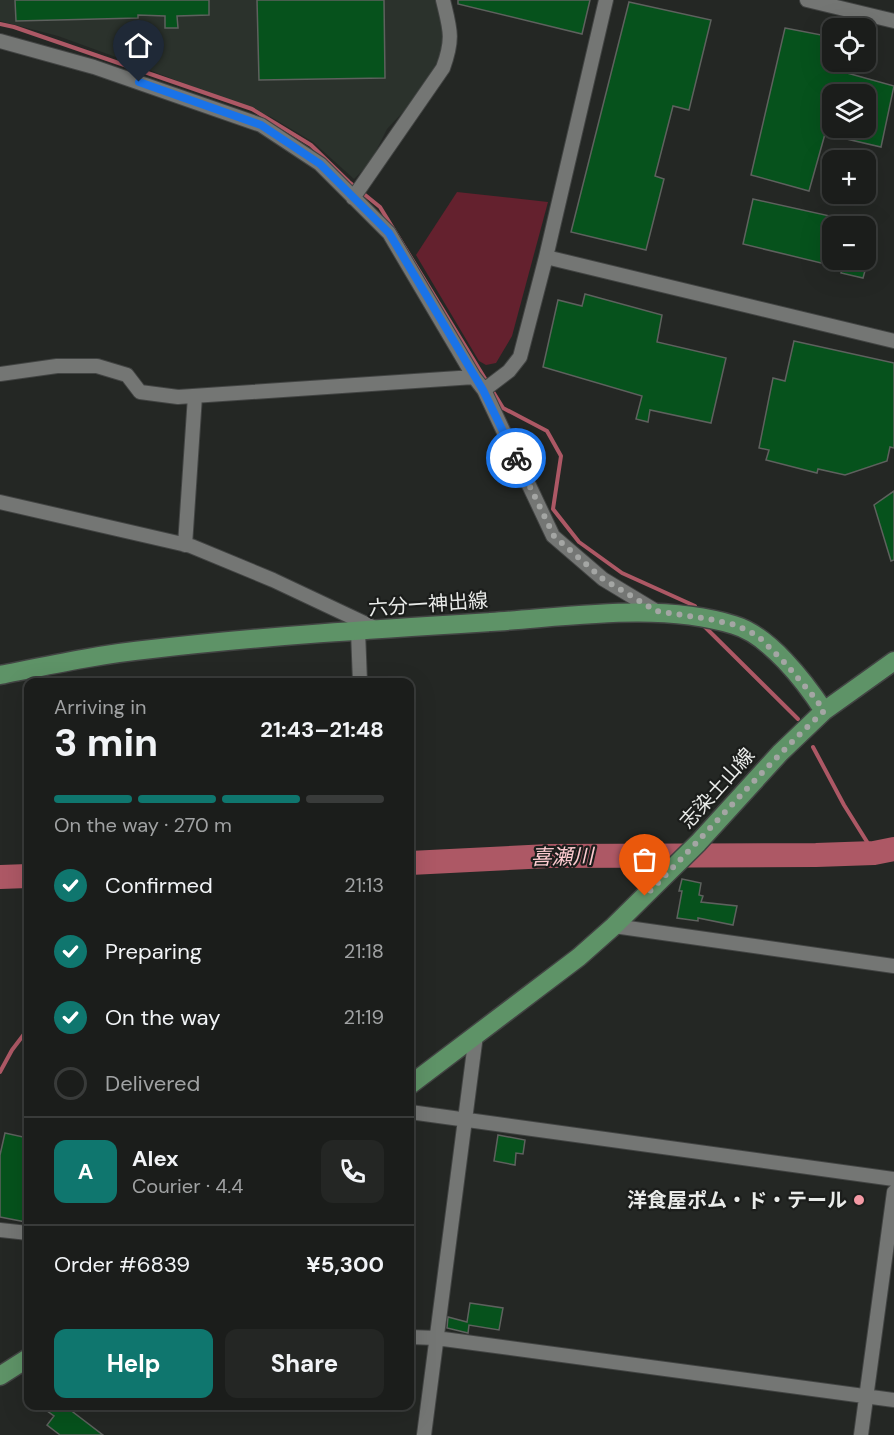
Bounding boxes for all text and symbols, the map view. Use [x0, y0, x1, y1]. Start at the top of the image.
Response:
map controls [822, 18, 876, 270]
button: locate [822, 18, 876, 72]
pin [113, 20, 164, 82]
icon: home [122, 29, 155, 62]
button: layers [822, 84, 876, 138]
button: + [822, 150, 876, 204]
button: − [822, 216, 876, 270]
courier [486, 428, 546, 488]
icon: bike [500, 442, 533, 475]
street label: 六分一神出線 [367, 587, 489, 621]
text: Arriving in [54, 694, 146, 720]
text: 21:43–21:48 [260, 715, 384, 744]
text: 3 min [54, 717, 158, 768]
street label: 志染土山線 [674, 742, 760, 834]
text: On the way · 270 m [54, 812, 232, 838]
pin [619, 834, 670, 896]
water label: 喜瀬川 [530, 842, 596, 872]
icon: bag [628, 843, 661, 876]
icon: check [54, 869, 87, 902]
text: Confirmed [105, 871, 213, 900]
text: 21:13 [344, 872, 384, 898]
icon: check [54, 935, 87, 968]
text: Preparing [105, 937, 202, 966]
text: 21:18 [344, 938, 384, 964]
icon: check [54, 1001, 87, 1034]
text: On the way [105, 1003, 220, 1032]
text: 21:19 [343, 1004, 384, 1030]
text: Delivered [105, 1069, 200, 1098]
button: phone [321, 1140, 384, 1203]
text: Alex [132, 1144, 179, 1173]
text: A [78, 1157, 93, 1186]
text: Courier · 4.4 [132, 1173, 243, 1199]
place label: 洋食屋ポム・ド・テール [627, 1187, 847, 1213]
marker: 洋食屋ポム・ド・テール [852, 1193, 866, 1207]
text: Order #6839 [54, 1250, 190, 1279]
text: ¥5,300 [306, 1250, 384, 1279]
button: Help [54, 1329, 213, 1398]
button: Share [225, 1329, 384, 1398]

